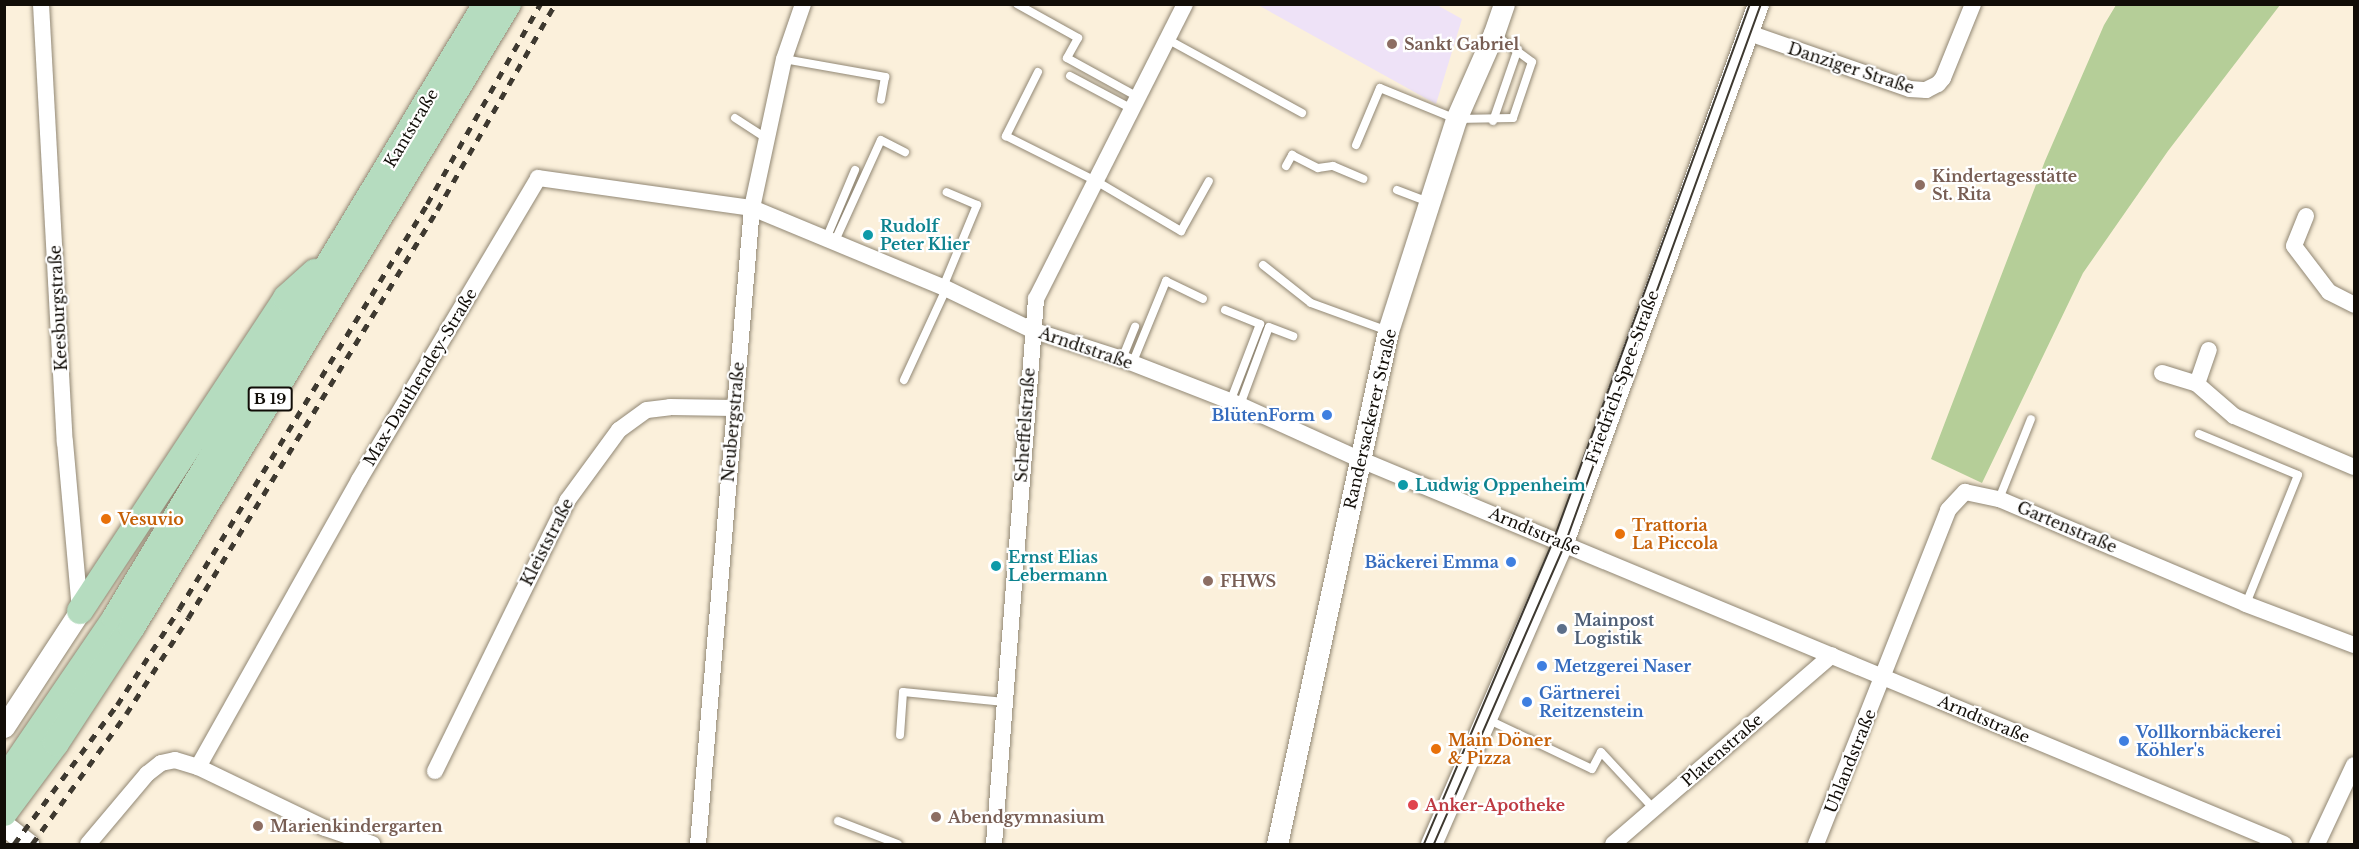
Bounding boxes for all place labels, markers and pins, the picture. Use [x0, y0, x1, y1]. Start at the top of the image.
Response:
place label: Sankt Gabriel [1404, 34, 1519, 54]
marker: Sankt Gabriel [1385, 37, 1399, 51]
place label: Kindertagesstätte St. Rita [1932, 166, 2077, 204]
marker: Kindertagesstätte St. Rita [1913, 178, 1927, 192]
place label: Rudolf Peter Klier [880, 216, 970, 254]
marker: Rudolf Peter Klier [861, 228, 875, 242]
place label: BlütenForm [1212, 405, 1315, 425]
marker: BlütenForm [1320, 408, 1334, 422]
place label: Ludwig Oppenheim [1415, 475, 1586, 495]
marker: Ludwig Oppenheim [1396, 478, 1410, 492]
place label: Vesuvio [118, 509, 184, 529]
marker: Vesuvio [99, 512, 113, 526]
place label: Trattoria La Piccola [1632, 515, 1718, 553]
marker: Trattoria La Piccola [1613, 527, 1627, 541]
place label: Ernst Elias Lebermann [1008, 547, 1108, 585]
place label: Bäckerei Emma [1364, 552, 1499, 572]
marker: Bäckerei Emma [1504, 555, 1518, 569]
marker: Ernst Elias Lebermann [989, 559, 1003, 573]
place label: FHWS [1220, 571, 1276, 591]
marker: FHWS [1201, 574, 1215, 588]
place label: Mainpost Logistik [1574, 610, 1654, 648]
marker: Mainpost Logistik [1555, 622, 1569, 636]
place label: Metzgerei Naser [1554, 656, 1691, 676]
marker: Metzgerei Naser [1535, 659, 1549, 673]
place label: Gärtnerei Reitzenstein [1539, 683, 1644, 721]
marker: Gärtnerei Reitzenstein [1520, 695, 1534, 709]
place label: Vollkornbäckerei Köhler's [2136, 722, 2281, 760]
place label: Main Döner & Pizza [1448, 730, 1551, 768]
marker: Vollkornbäckerei Köhler's [2117, 734, 2131, 748]
marker: Main Döner & Pizza [1429, 742, 1443, 756]
place label: Anker-Apotheke [1425, 795, 1565, 815]
marker: Anker-Apotheke [1406, 798, 1420, 812]
place label: Abendgymnasium [948, 807, 1105, 827]
marker: Abendgymnasium [929, 810, 943, 824]
place label: Marienkindergarten [270, 816, 443, 836]
marker: Marienkindergarten [251, 819, 265, 833]

